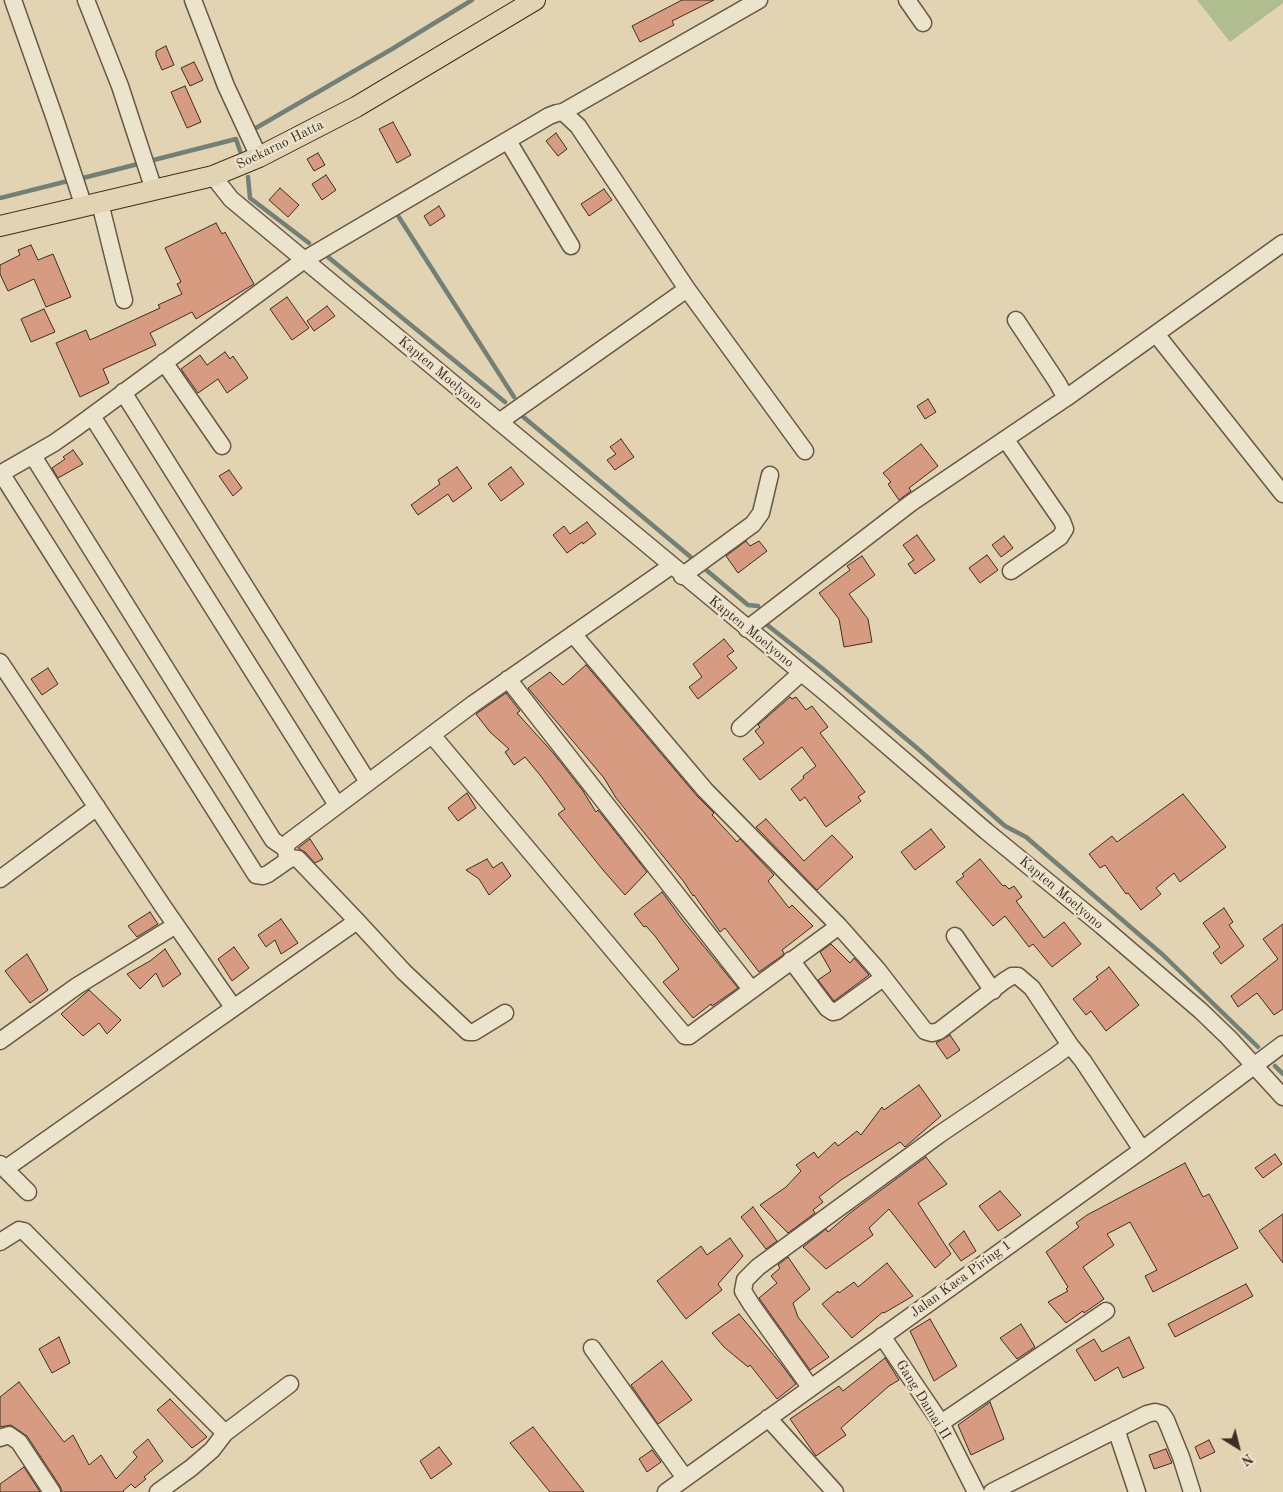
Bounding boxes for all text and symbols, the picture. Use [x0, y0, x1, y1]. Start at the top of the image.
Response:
street label: Soekarno Hatta [234, 117, 326, 173]
street label: Kapten Moelyono [395, 333, 485, 413]
street label: Kapten Moelyono [705, 593, 797, 671]
street label: Kapten Moelyono [1016, 853, 1106, 933]
street label: Jalan Kaca Piring 1 [907, 1237, 1015, 1321]
street label: Gang Damai II [892, 1357, 954, 1443]
north arrow [1213, 1422, 1263, 1472]
text: N [1238, 1450, 1255, 1468]

